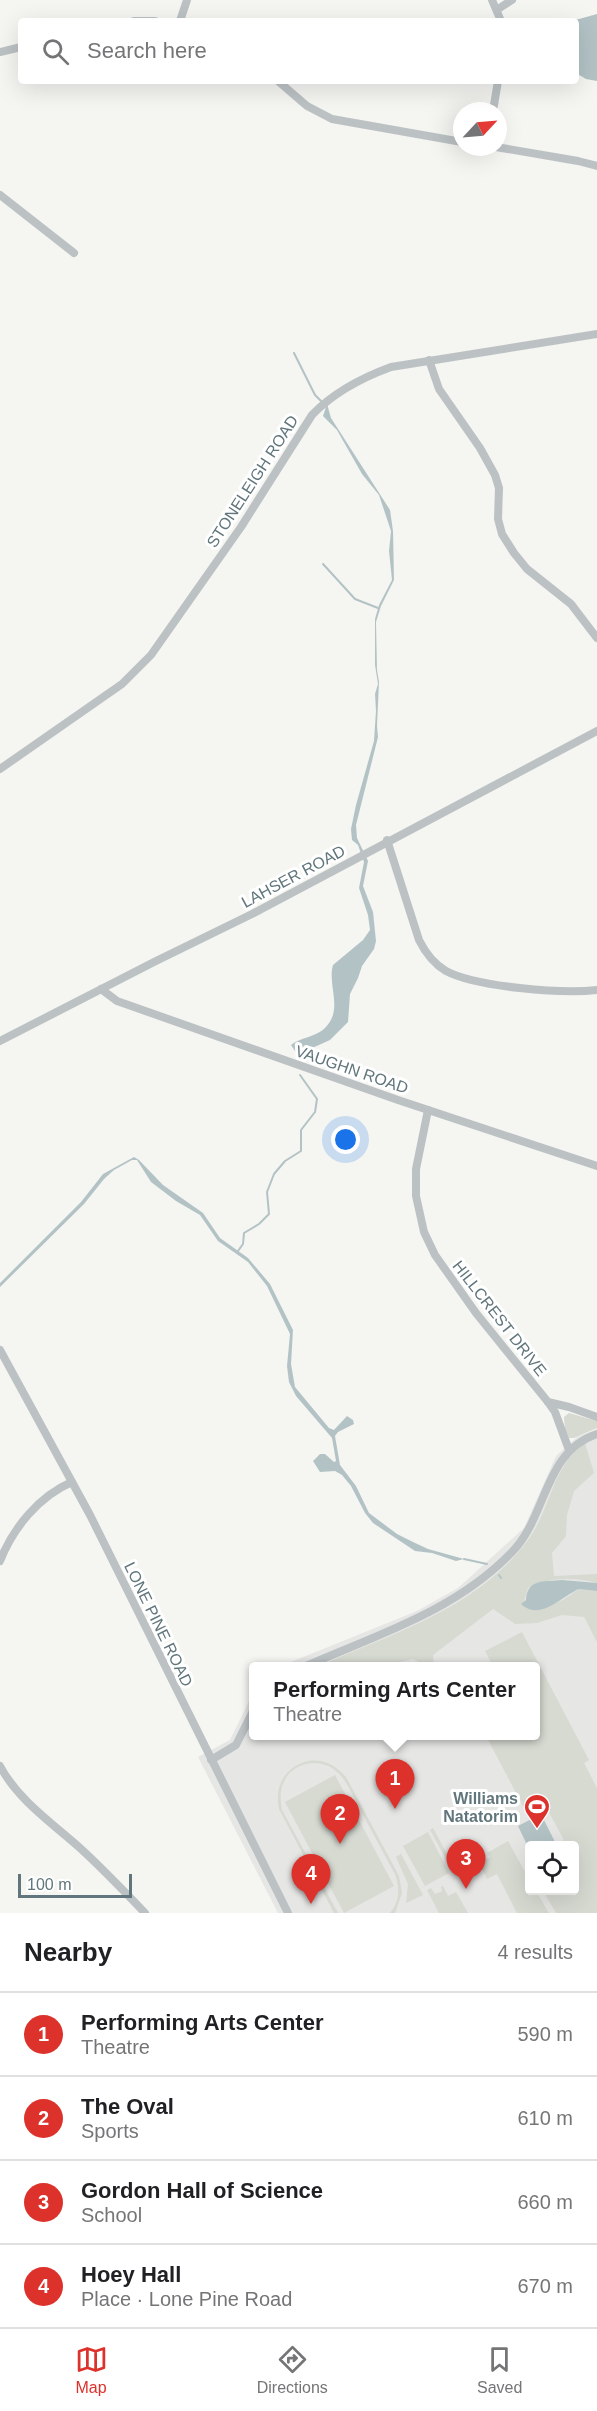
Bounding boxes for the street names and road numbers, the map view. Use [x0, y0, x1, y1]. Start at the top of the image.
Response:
street label: STONELEIGH ROAD [203, 412, 301, 550]
street label: LAHSER ROAD [239, 842, 348, 911]
street label: VAUGHN ROAD [293, 1042, 410, 1097]
street label: HILLCREST DRIVE [449, 1257, 550, 1379]
street label: LONE PINE ROAD [121, 1559, 196, 1689]

